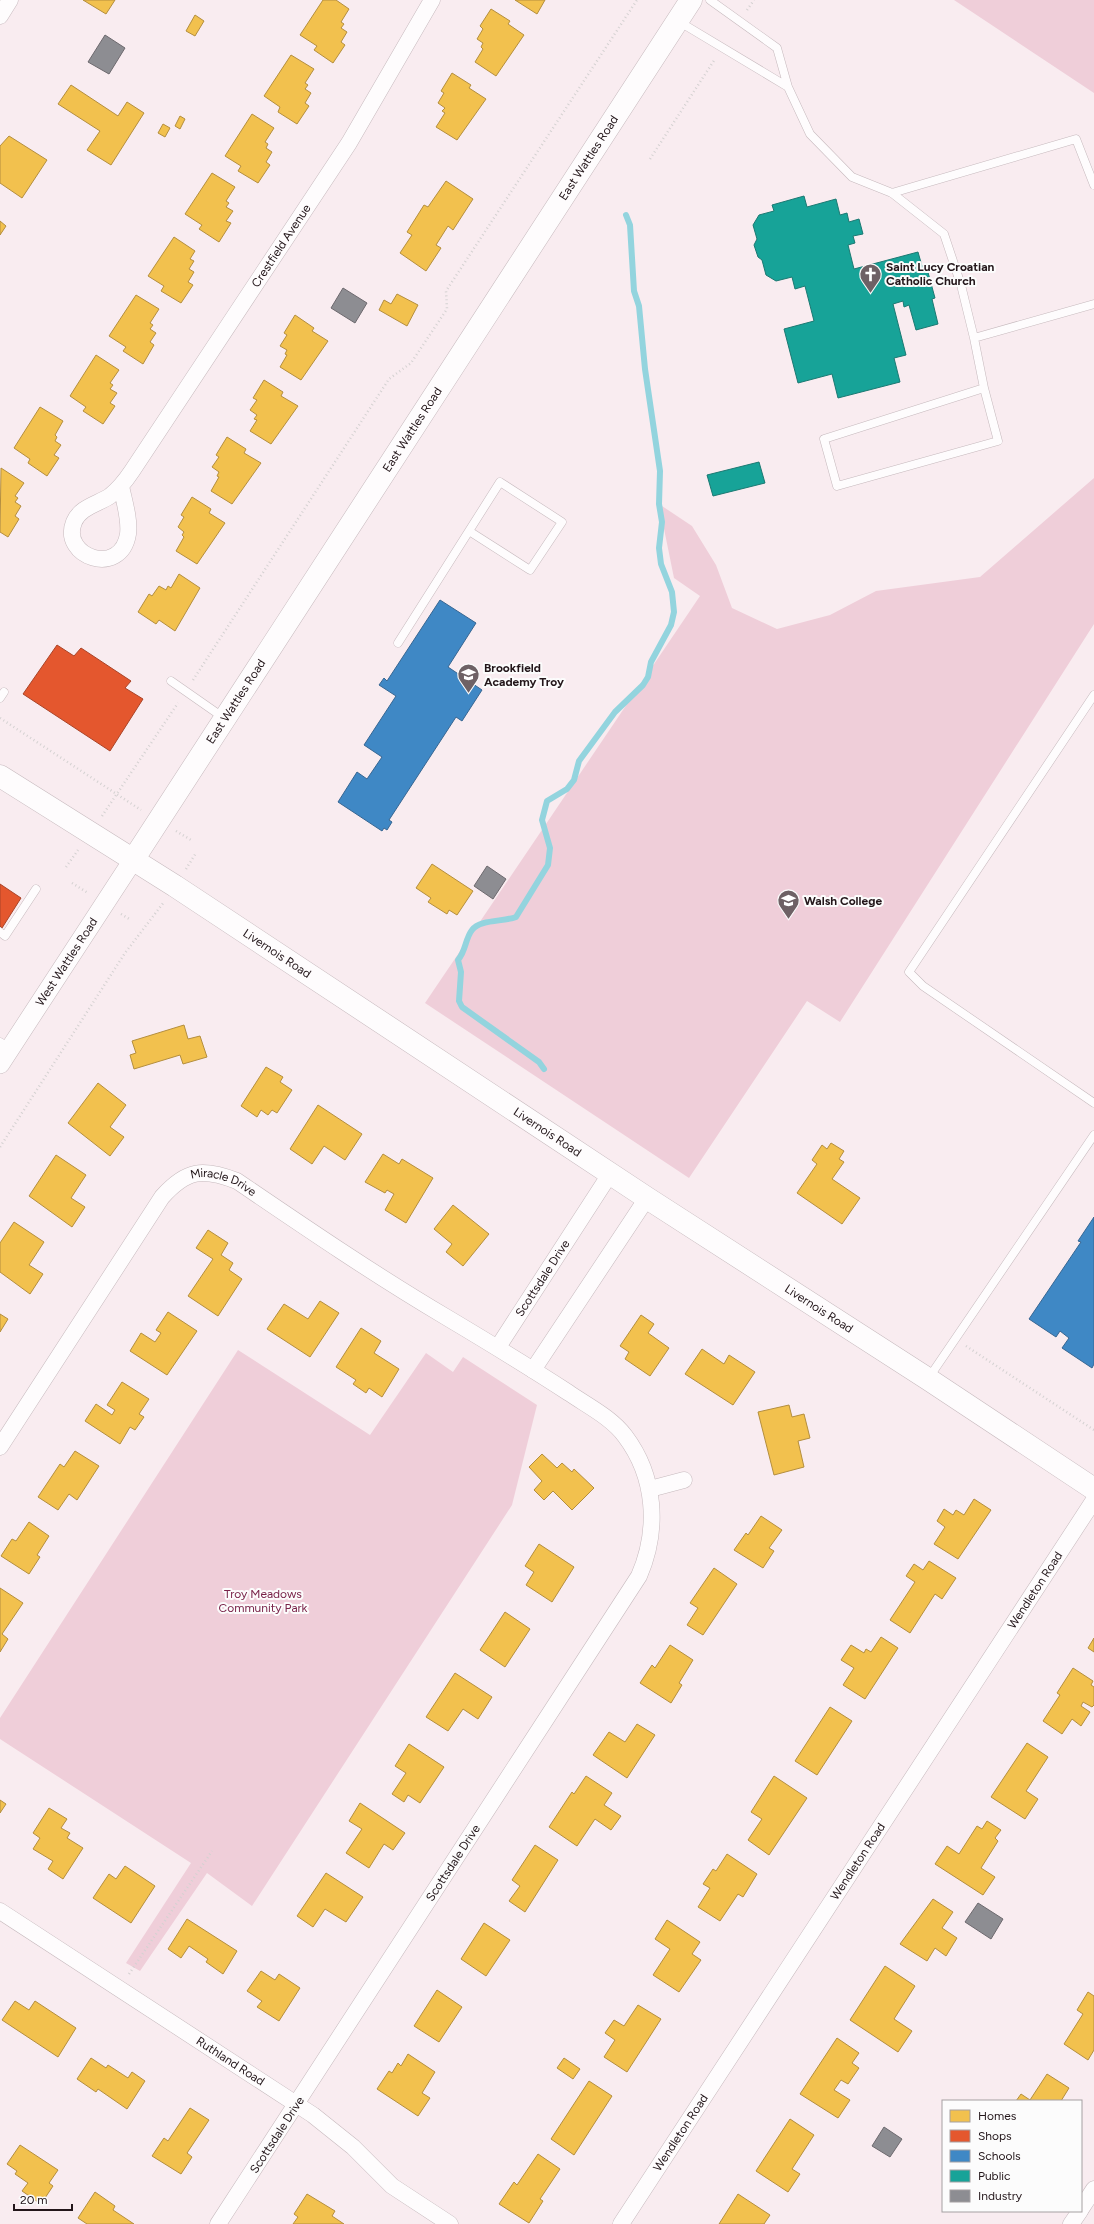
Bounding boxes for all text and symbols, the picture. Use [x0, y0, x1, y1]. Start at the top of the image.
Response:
street label: East Wattles Road [556, 113, 621, 203]
street label: Crestfield Avenue [249, 201, 314, 290]
place label: Saint Lucy Croatian Catholic Church [886, 260, 995, 288]
church icon: Saint Lucy Croatian Catholic Church [857, 261, 883, 294]
street label: East Wattles Road [380, 385, 445, 475]
street label: East Wattles Road [203, 657, 268, 746]
place label: Brookfield Academy Troy [484, 661, 564, 689]
school or university icon: Brookfield Academy Troy [456, 662, 482, 695]
school or university icon: Walsh College [775, 888, 801, 921]
place label: Walsh College [804, 894, 882, 908]
street label: West Wattles Road [33, 915, 100, 1009]
street label: Livernois Road [240, 926, 314, 981]
street label: Livernois Road [511, 1105, 584, 1160]
street label: Miracle Drive [189, 1166, 259, 1199]
street label: Scottsdale Drive [513, 1237, 573, 1319]
street label: Livernois Road [782, 1282, 856, 1336]
street label: Wendleton Road [1005, 1549, 1065, 1631]
park label: Troy Meadows Community Park [219, 1587, 308, 1615]
street label: Wendleton Road [828, 1820, 888, 1903]
street label: Scottsdale Drive [423, 1822, 483, 1904]
street label: Ruthland Road [194, 2034, 267, 2088]
street label: Wendleton Road [650, 2092, 711, 2174]
street label: Scottsdale Drive [247, 2094, 307, 2176]
legend [942, 2100, 1082, 2212]
text: Homes [978, 2109, 1017, 2123]
text: Shops [978, 2129, 1012, 2143]
text: Schools [978, 2149, 1021, 2163]
text: Public [978, 2169, 1011, 2183]
scale bar [14, 2186, 72, 2212]
text: Industry [978, 2189, 1023, 2203]
text: 20 m [20, 2193, 48, 2207]

